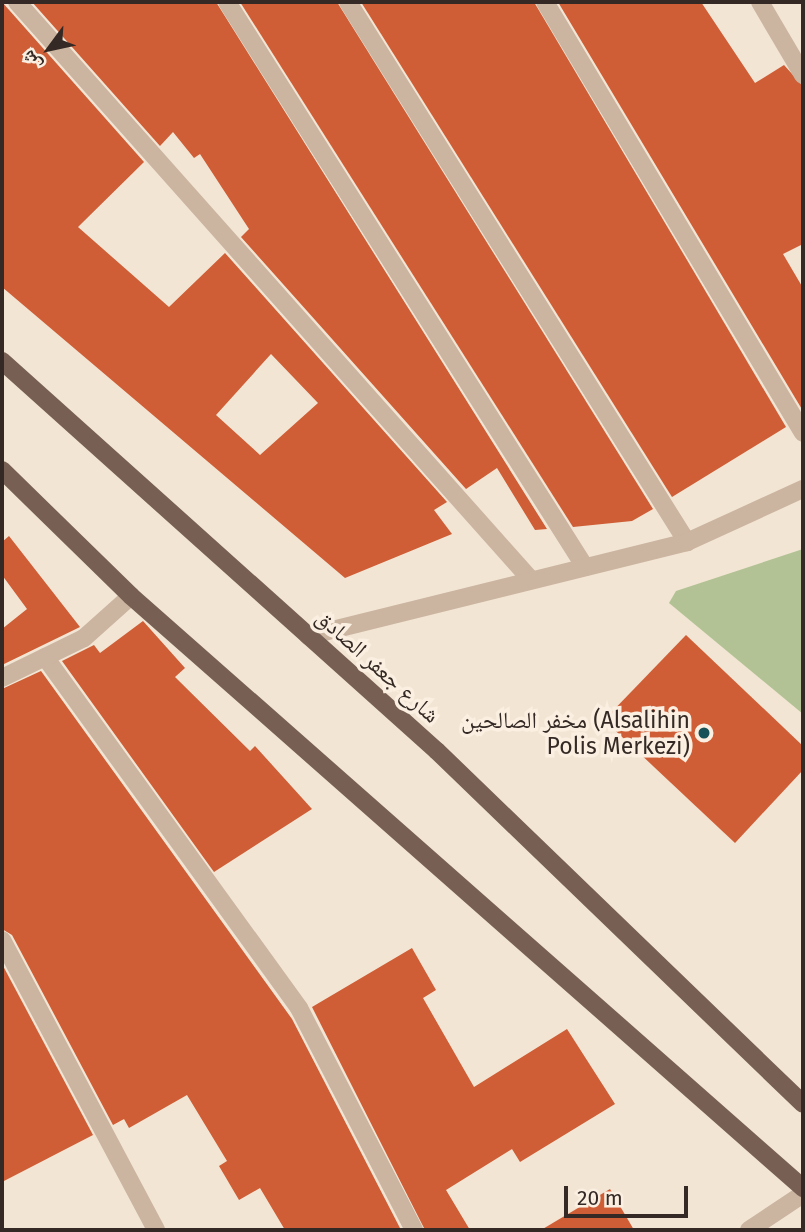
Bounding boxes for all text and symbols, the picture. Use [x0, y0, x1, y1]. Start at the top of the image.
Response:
north arrow [14, 14, 84, 84]
text: ش [16, 46, 46, 75]
street label: شارع جعفر الصادق [311, 603, 445, 729]
place label: مخفر الصالحين (Alsalihin Polis Merkezi) [461, 706, 690, 760]
marker: مخفر الصالحين (Alsalihin Polis Merkezi) [696, 725, 712, 741]
scale bar [567, 1172, 691, 1216]
text: 20 m [577, 1185, 623, 1211]

